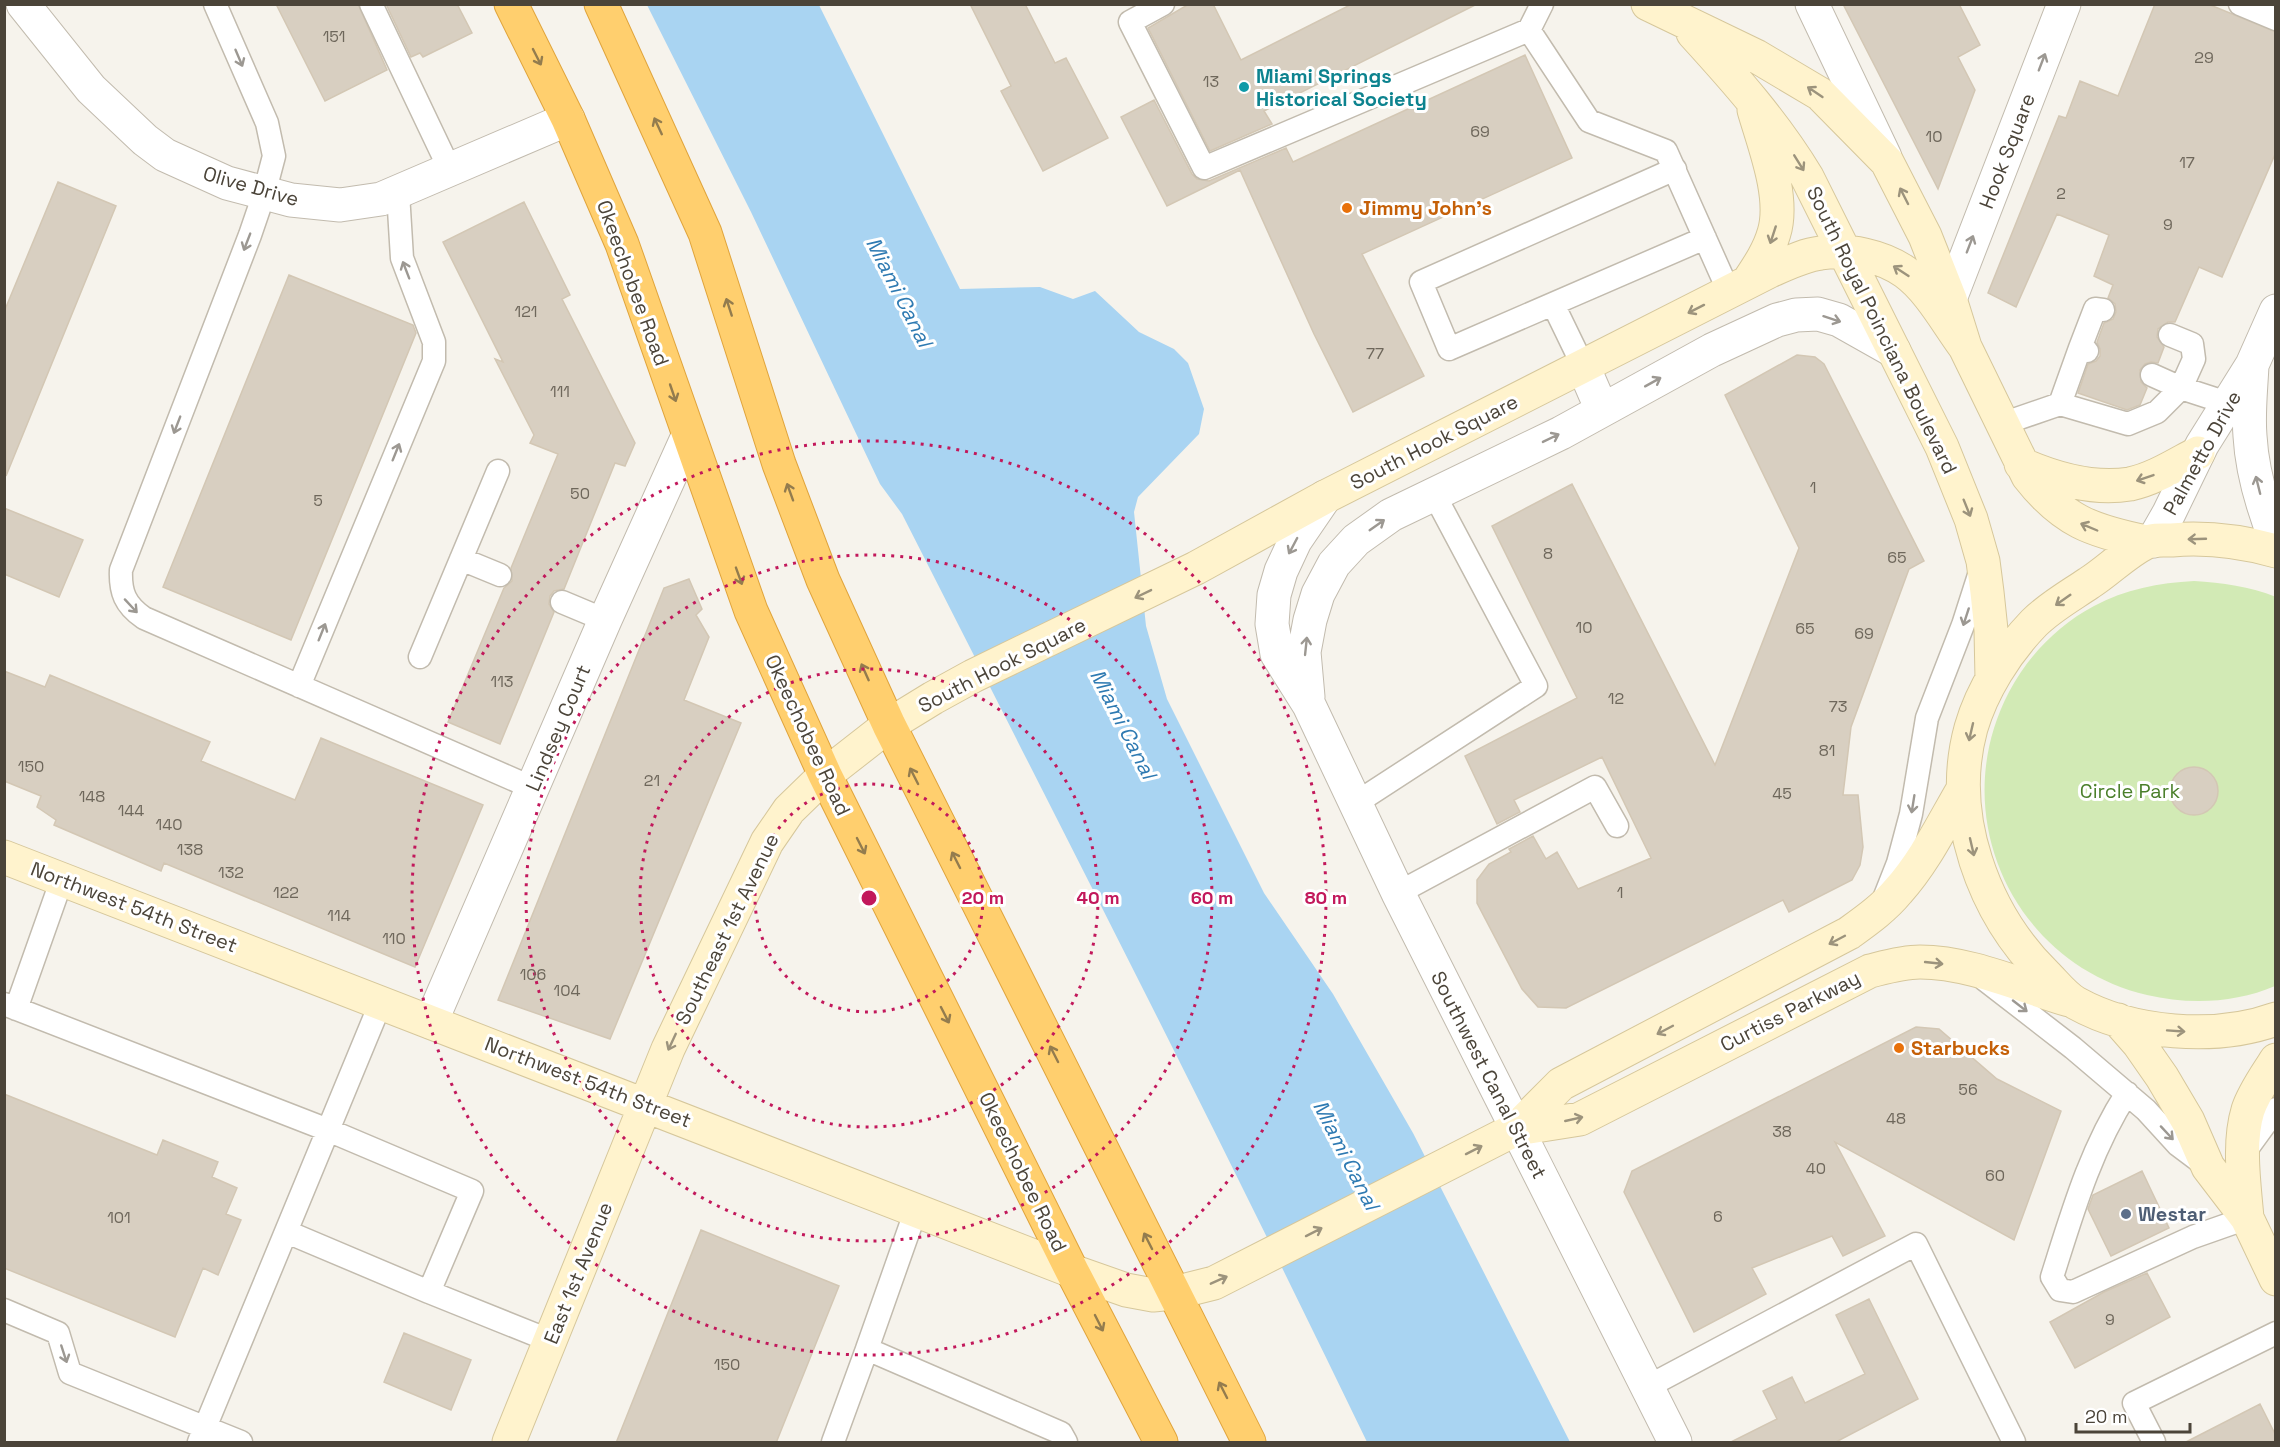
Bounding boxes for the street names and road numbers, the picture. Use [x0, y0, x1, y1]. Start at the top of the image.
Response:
street label: Hook Square [1973, 90, 2041, 212]
street label: Olive Drive [200, 160, 302, 212]
street label: South Royal Poinciana Boulevard [1801, 182, 1963, 478]
street label: Okeechobee Road [591, 196, 675, 370]
street label: Palmetto Drive [2157, 386, 2247, 520]
street label: South Hook Square [1346, 388, 1522, 496]
street label: South Hook Square [914, 611, 1090, 719]
street label: Okeechobee Road [759, 650, 857, 820]
street label: Lindsey Court [520, 661, 596, 795]
street label: Southeast 1st Avenue [669, 829, 785, 1029]
street label: Northwest 54th Street [27, 856, 241, 958]
street label: Curtiss Parkway [1716, 964, 1864, 1058]
street label: Southwest Canal Street [1425, 967, 1553, 1183]
street label: Northwest 54th Street [481, 1031, 695, 1133]
street label: Okeechobee Road [973, 1088, 1073, 1256]
street label: East 1st Avenue [538, 1198, 618, 1348]

